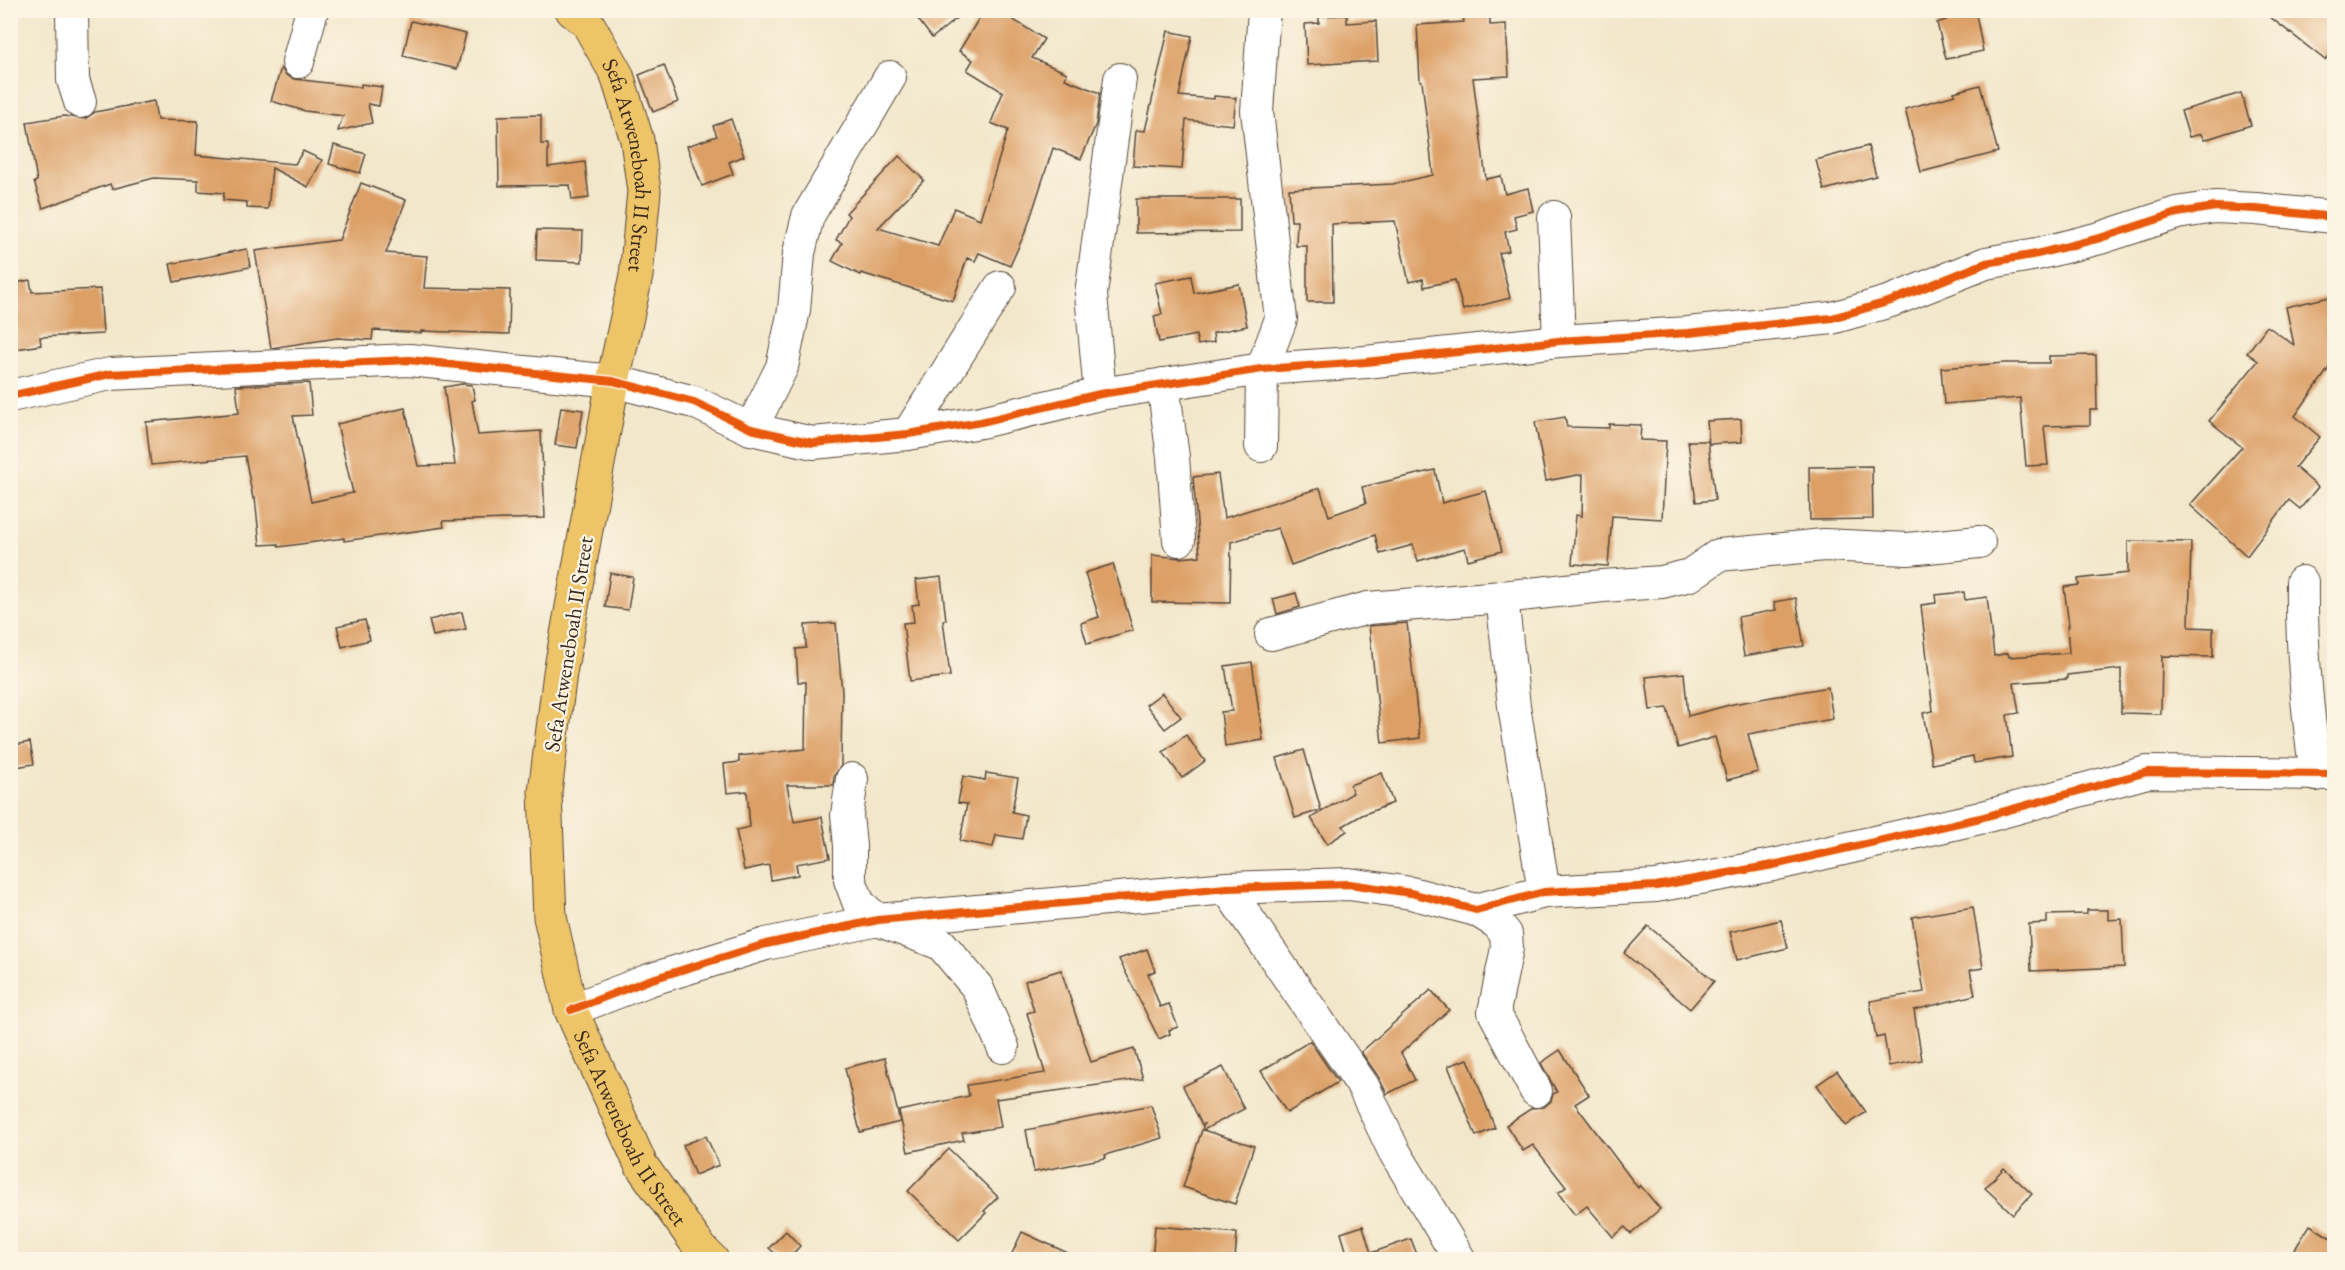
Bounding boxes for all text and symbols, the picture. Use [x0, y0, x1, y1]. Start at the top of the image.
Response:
street label: Sefa Atweneboah II Street [595, 53, 658, 273]
street label: Sefa Atweneboah II Street [537, 534, 600, 754]
street label: Sefa Atweneboah II Street [567, 1026, 694, 1232]

